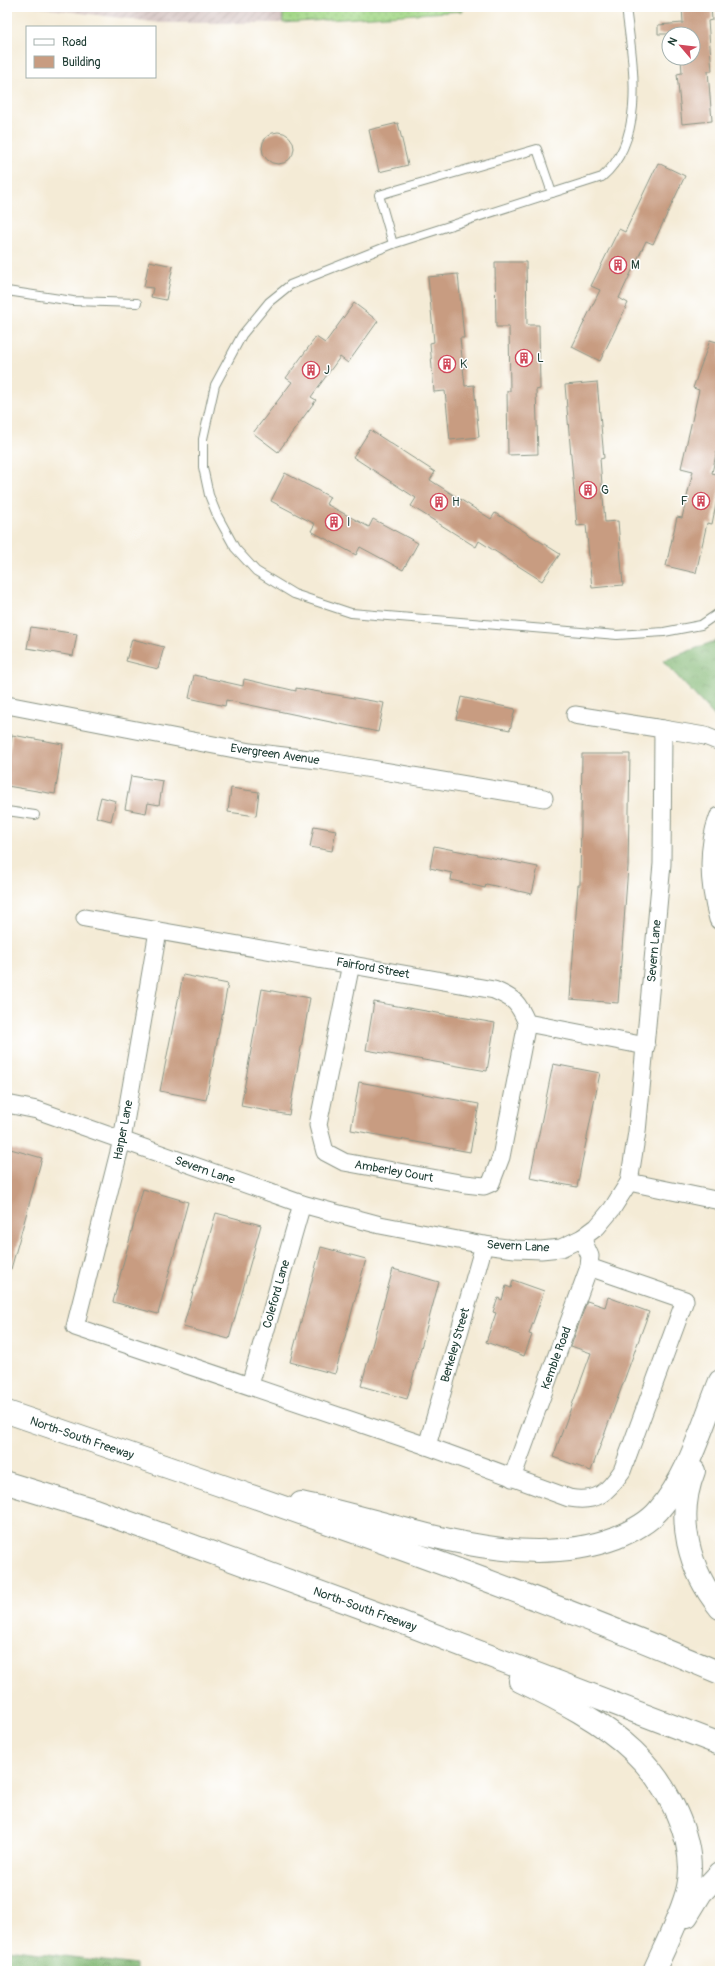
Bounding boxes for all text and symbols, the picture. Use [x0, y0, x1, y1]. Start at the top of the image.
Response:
legend [26, 26, 156, 78]
north arrow [661, 26, 701, 66]
text: Road [62, 35, 87, 50]
text: N [665, 35, 680, 48]
text: Building [62, 55, 101, 70]
building icon: M [608, 255, 628, 275]
place label: M [631, 258, 640, 273]
building icon: L [514, 348, 534, 368]
place label: L [537, 351, 544, 366]
building icon: K [437, 354, 457, 374]
place label: K [460, 357, 467, 372]
building icon: J [301, 360, 321, 380]
place label: J [324, 363, 330, 378]
building icon: G [578, 480, 598, 500]
place label: G [601, 483, 609, 498]
building icon: F [691, 491, 711, 511]
building icon: H [429, 492, 449, 512]
place label: F [681, 494, 688, 509]
place label: H [452, 495, 460, 510]
building icon: I [324, 512, 344, 532]
place label: I [347, 515, 350, 530]
street label: Evergreen Avenue [229, 741, 321, 768]
street label: Severn Lane [644, 919, 665, 983]
street label: Fairford Street [335, 955, 411, 982]
street label: Harper Lane [110, 1099, 137, 1161]
street label: Severn Lane [173, 1153, 237, 1188]
street label: Amberley Court [353, 1157, 435, 1186]
street label: Severn Lane [486, 1237, 550, 1256]
street label: Coleford Lane [260, 1258, 293, 1330]
street label: Berkeley Street [438, 1306, 473, 1384]
street label: Kemble Road [538, 1325, 575, 1392]
street label: North-South Freeway [28, 1414, 136, 1463]
street label: North-South Freeway [311, 1584, 419, 1635]

